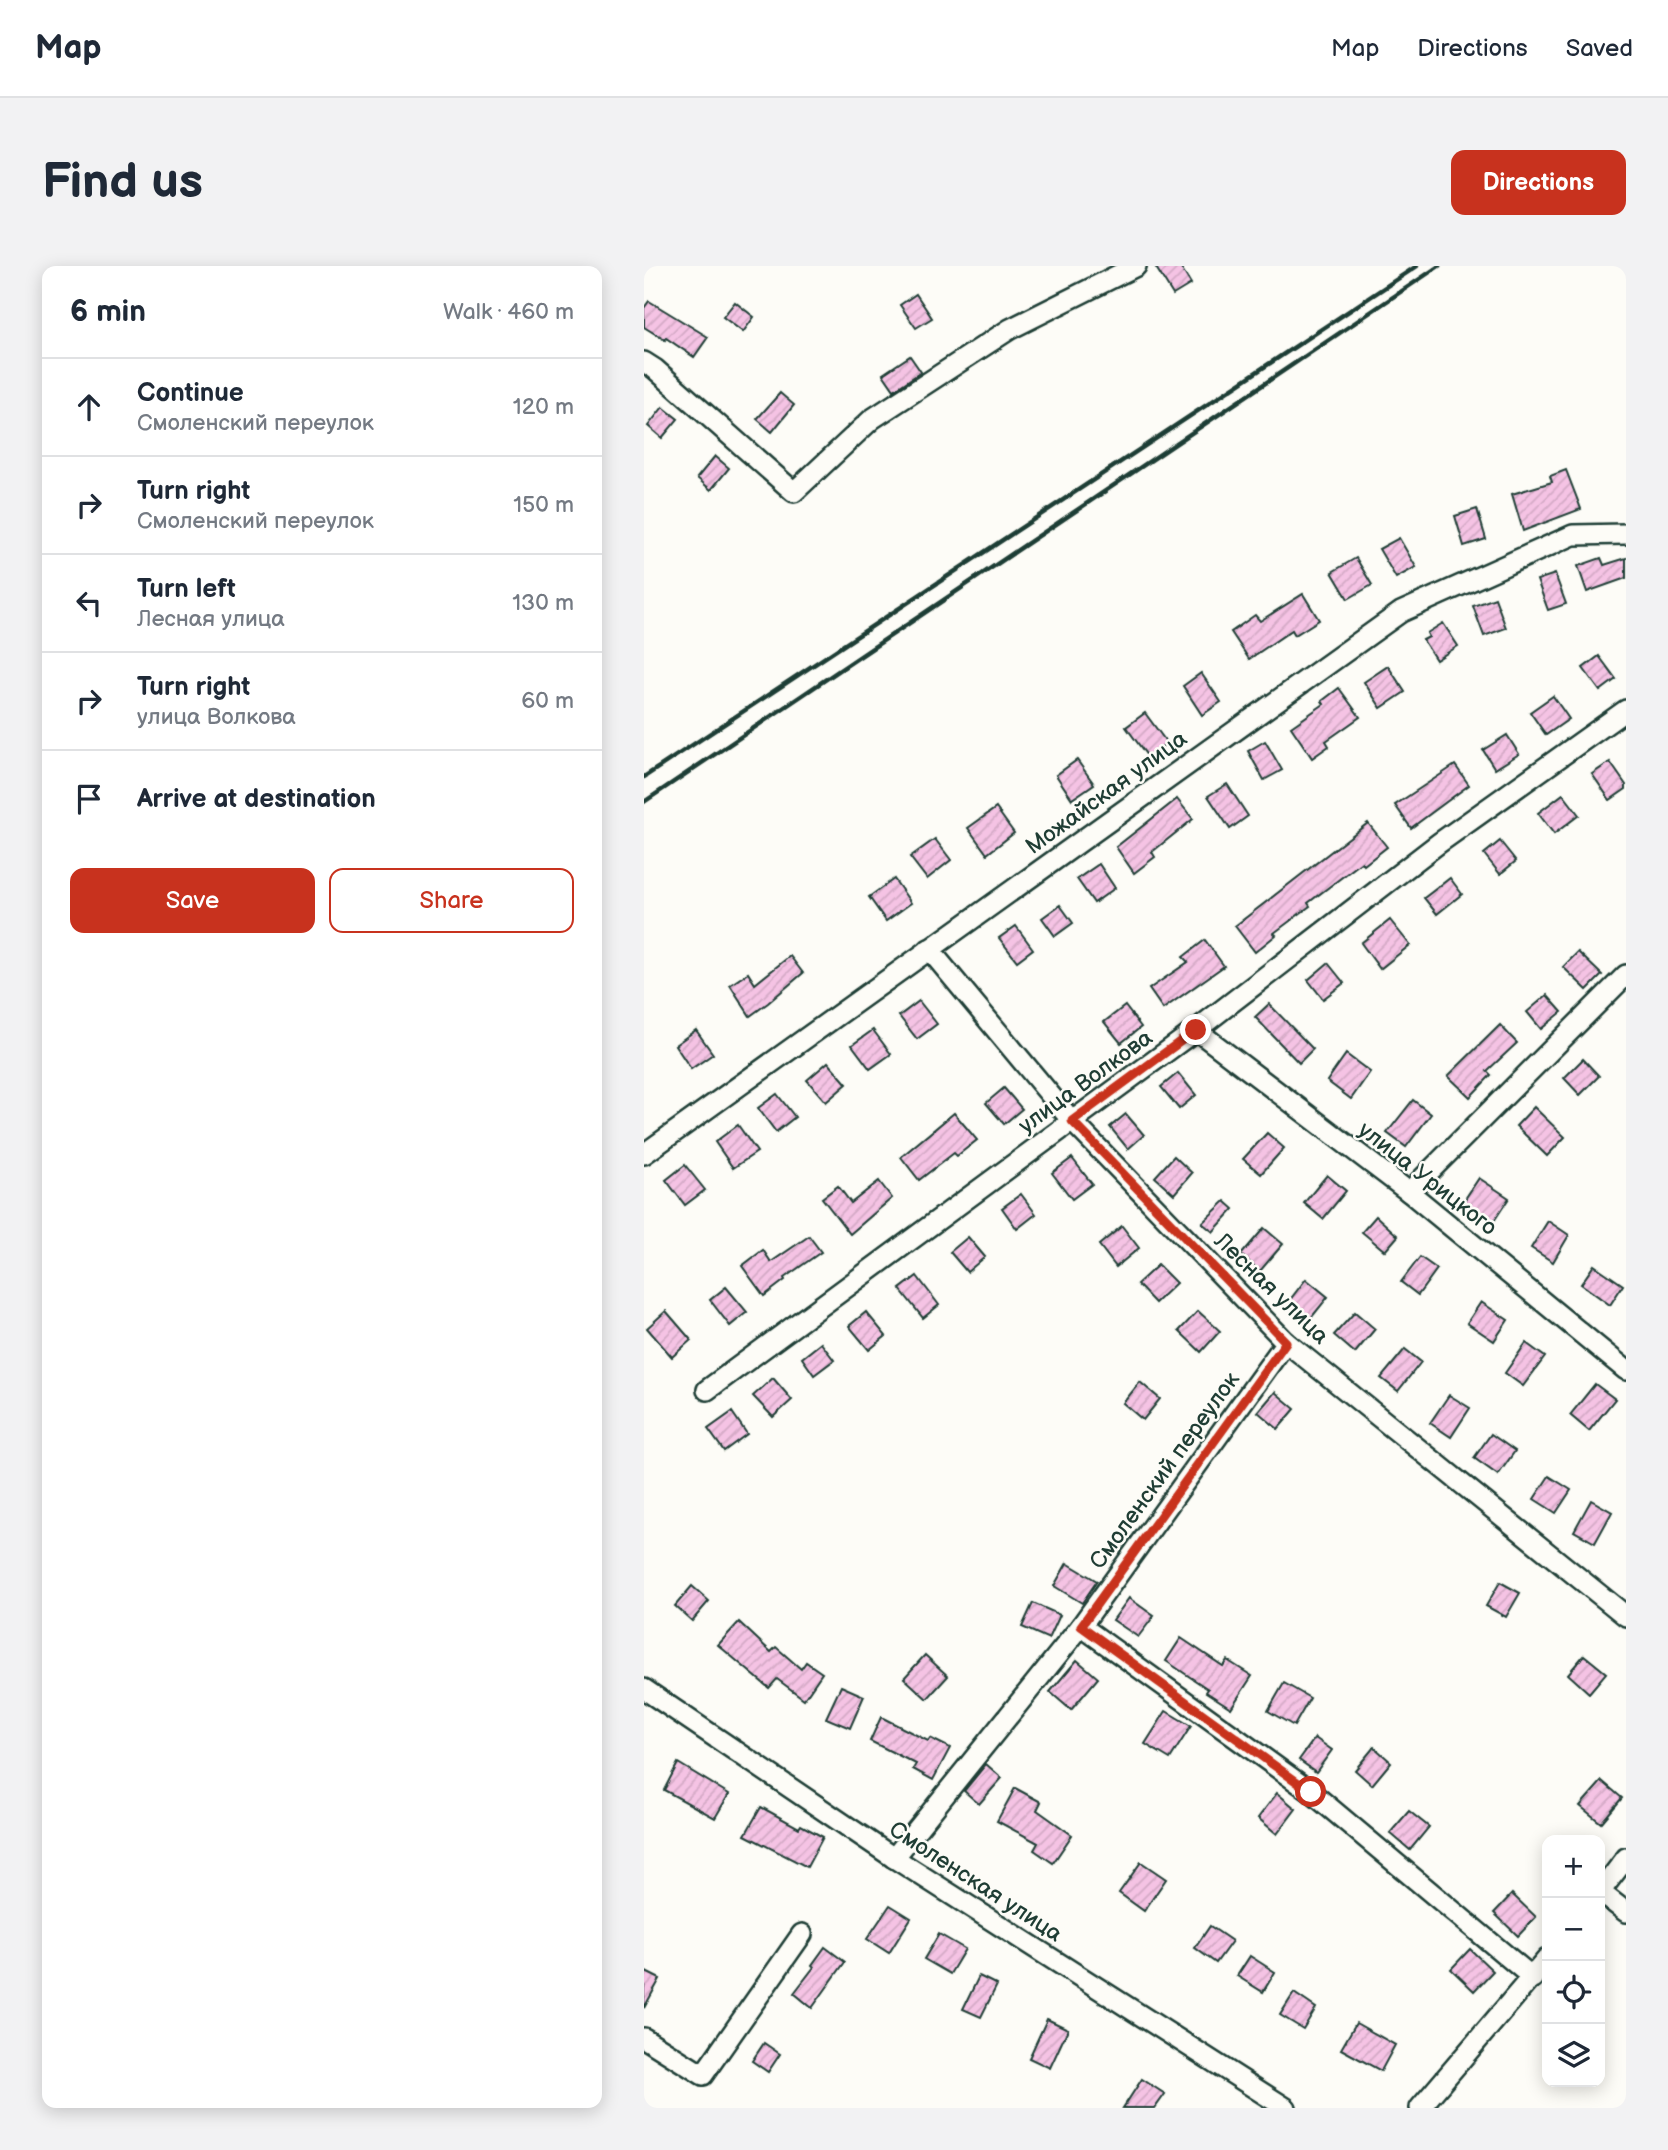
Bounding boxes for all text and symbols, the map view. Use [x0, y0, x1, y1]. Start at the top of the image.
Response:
text: Map [35, 28, 101, 68]
text: Map [1331, 34, 1379, 63]
text: Directions [1417, 34, 1528, 63]
text: Saved [1566, 34, 1633, 63]
button: Directions [1451, 150, 1626, 215]
text: Find us [42, 153, 203, 212]
text: 6 min [70, 294, 146, 330]
text: Walk · 460 m [443, 298, 574, 326]
text: Continue [137, 378, 244, 409]
icon: ahead [70, 388, 108, 426]
text: 120 m [513, 393, 574, 421]
text: Смоленский переулок [137, 409, 374, 437]
text: Turn right [137, 476, 250, 507]
icon: right [70, 486, 108, 524]
text: 150 m [513, 491, 574, 519]
text: Смоленский переулок [137, 507, 374, 535]
text: Turn left [137, 574, 236, 605]
icon: left [70, 584, 108, 622]
text: 130 m [512, 589, 574, 617]
text: Лесная улица [137, 605, 285, 633]
text: Turn right [137, 672, 250, 703]
icon: right [70, 682, 108, 720]
text: 60 m [521, 687, 574, 715]
text: улица Волкова [137, 703, 296, 731]
street label: Можайская улица [1020, 725, 1193, 861]
icon: arrive [70, 780, 108, 818]
text: Arrive at destination [137, 784, 376, 815]
button: Save [70, 868, 315, 933]
button: Share [329, 868, 574, 933]
route end [1180, 1014, 1211, 1045]
street label: улица Волкова [1013, 1024, 1158, 1140]
street label: улица Урицкого [1352, 1116, 1502, 1242]
street label: Лесная улица [1208, 1227, 1335, 1350]
street label: Смоленский переулок [1084, 1366, 1246, 1575]
route start [1295, 1776, 1326, 1807]
street label: Смоленская улица [884, 1815, 1068, 1948]
map controls [1542, 1835, 1605, 2087]
button: + [1542, 1835, 1605, 1898]
button: − [1542, 1898, 1605, 1961]
button: locate [1542, 1961, 1605, 2024]
button: layers [1542, 2024, 1605, 2087]

